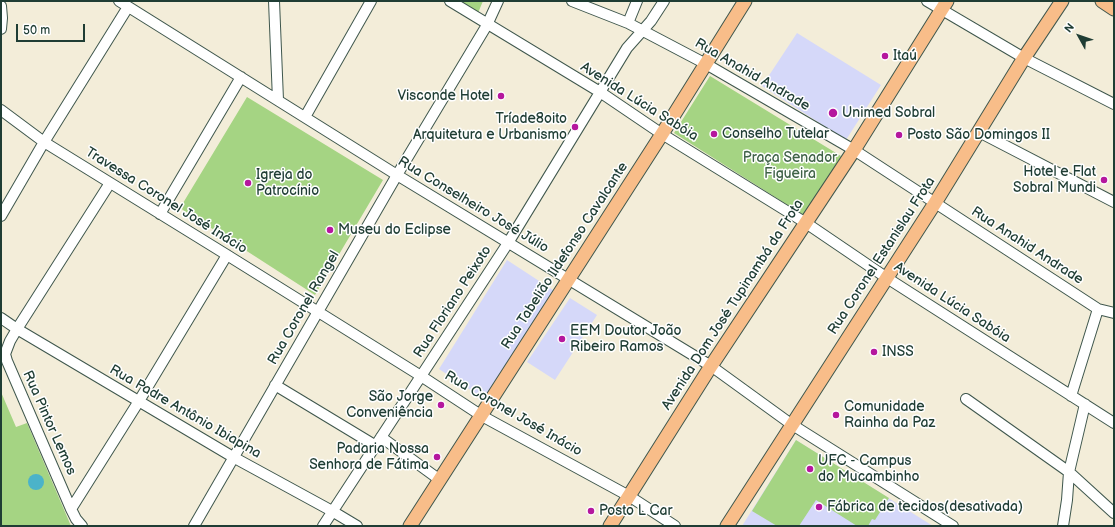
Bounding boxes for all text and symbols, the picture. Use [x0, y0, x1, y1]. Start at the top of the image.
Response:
scale bar [18, 16, 87, 42]
north arrow [1059, 16, 1099, 56]
text: N [1062, 21, 1077, 35]
text: 50 m [23, 23, 50, 38]
street label: Rua Anahid Andrade [691, 35, 813, 115]
place label: Itaú [893, 48, 917, 64]
marker: Itaú [880, 51, 890, 61]
street label: Avenida Lúcia Sabóia [577, 59, 701, 145]
place label: Visconde Hotel [397, 88, 493, 104]
marker: Visconde Hotel [496, 91, 506, 101]
place label: Unimed Sobral [842, 105, 935, 121]
marker: Unimed Sobral [827, 107, 839, 119]
place label: Tríade8oito Arquitetura e Urbanismo [413, 111, 567, 144]
marker: Tríade8oito Arquitetura e Urbanismo [570, 122, 580, 132]
place label: Conselho Tutelar [722, 126, 829, 142]
place label: Posto São Domingos II [907, 127, 1050, 143]
marker: Conselho Tutelar [709, 129, 719, 139]
marker: Posto São Domingos II [894, 130, 904, 140]
street label: Travessa Coronel José Inácio [82, 144, 250, 258]
park label: Praça Senador Figueira [743, 150, 837, 182]
street label: Rua Conselheiro José Júlio [395, 153, 551, 257]
street label: Rua Tabelião Ildefonso Cavalcante [498, 159, 632, 353]
place label: Hotel e Flat Sobral Mundi [1013, 164, 1096, 196]
place label: Igreja do Patrocínio [256, 167, 319, 200]
street label: Rua Coronel Estanislau Frota [825, 174, 939, 338]
marker: Hotel e Flat Sobral Mundi [1099, 175, 1109, 185]
marker: Igreja do Patrocínio [243, 178, 253, 188]
street label: Avenida Dom José Tupinambá da Frota [659, 197, 807, 413]
street label: Rua Anahid Andrade [968, 204, 1086, 288]
place label: Museu do Eclipse [338, 222, 451, 238]
marker: Museu do Eclipse [325, 225, 335, 235]
street label: Rua Floriano Peixoto [410, 243, 496, 361]
street label: Rua Coronel Rangel [265, 248, 343, 368]
street label: Avenida Lúcia Sabóia [891, 259, 1013, 347]
place label: EEM Doutor João Ribeiro Ramos [570, 323, 682, 356]
marker: EEM Doutor João Ribeiro Ramos [557, 334, 567, 344]
place label: INSS [882, 344, 914, 360]
marker: INSS [869, 347, 879, 357]
street label: Rua Padre Antônio Ibiapina [106, 362, 264, 462]
street label: Rua Pintor Lemos [18, 368, 80, 478]
street label: Rua Coronel José Inácio [441, 368, 585, 460]
place label: São Jorge Conveniência [346, 389, 433, 422]
place label: Comunidade Rainha da Paz [844, 399, 935, 432]
marker: São Jorge Conveniência [436, 400, 446, 410]
marker: Comunidade Rainha da Paz [831, 410, 841, 420]
place label: Padaria Nossa Senhora de Fátima [309, 441, 429, 474]
marker: Padaria Nossa Senhora de Fátima [432, 452, 442, 462]
place label: UFC - Campus do Mucambinho [818, 453, 919, 486]
marker: UFC - Campus do Mucambinho [805, 464, 815, 474]
place label: Fábrica de tecidos(desativada) [827, 499, 1023, 515]
marker: Fábrica de tecidos(desativada) [814, 502, 824, 512]
place label: Posto L Car [599, 503, 672, 519]
marker: Posto L Car [586, 506, 596, 516]

